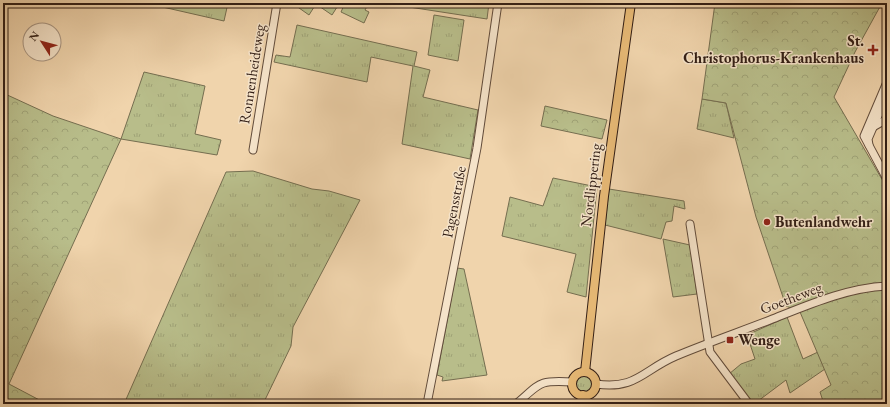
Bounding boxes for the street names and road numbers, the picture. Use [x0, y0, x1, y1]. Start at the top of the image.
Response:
street label: Ronnenheideweg [234, 22, 269, 125]
street label: Nordlippering [576, 142, 605, 228]
street label: Pagensstraße [437, 164, 470, 239]
street label: Goetheweg [757, 277, 825, 318]

